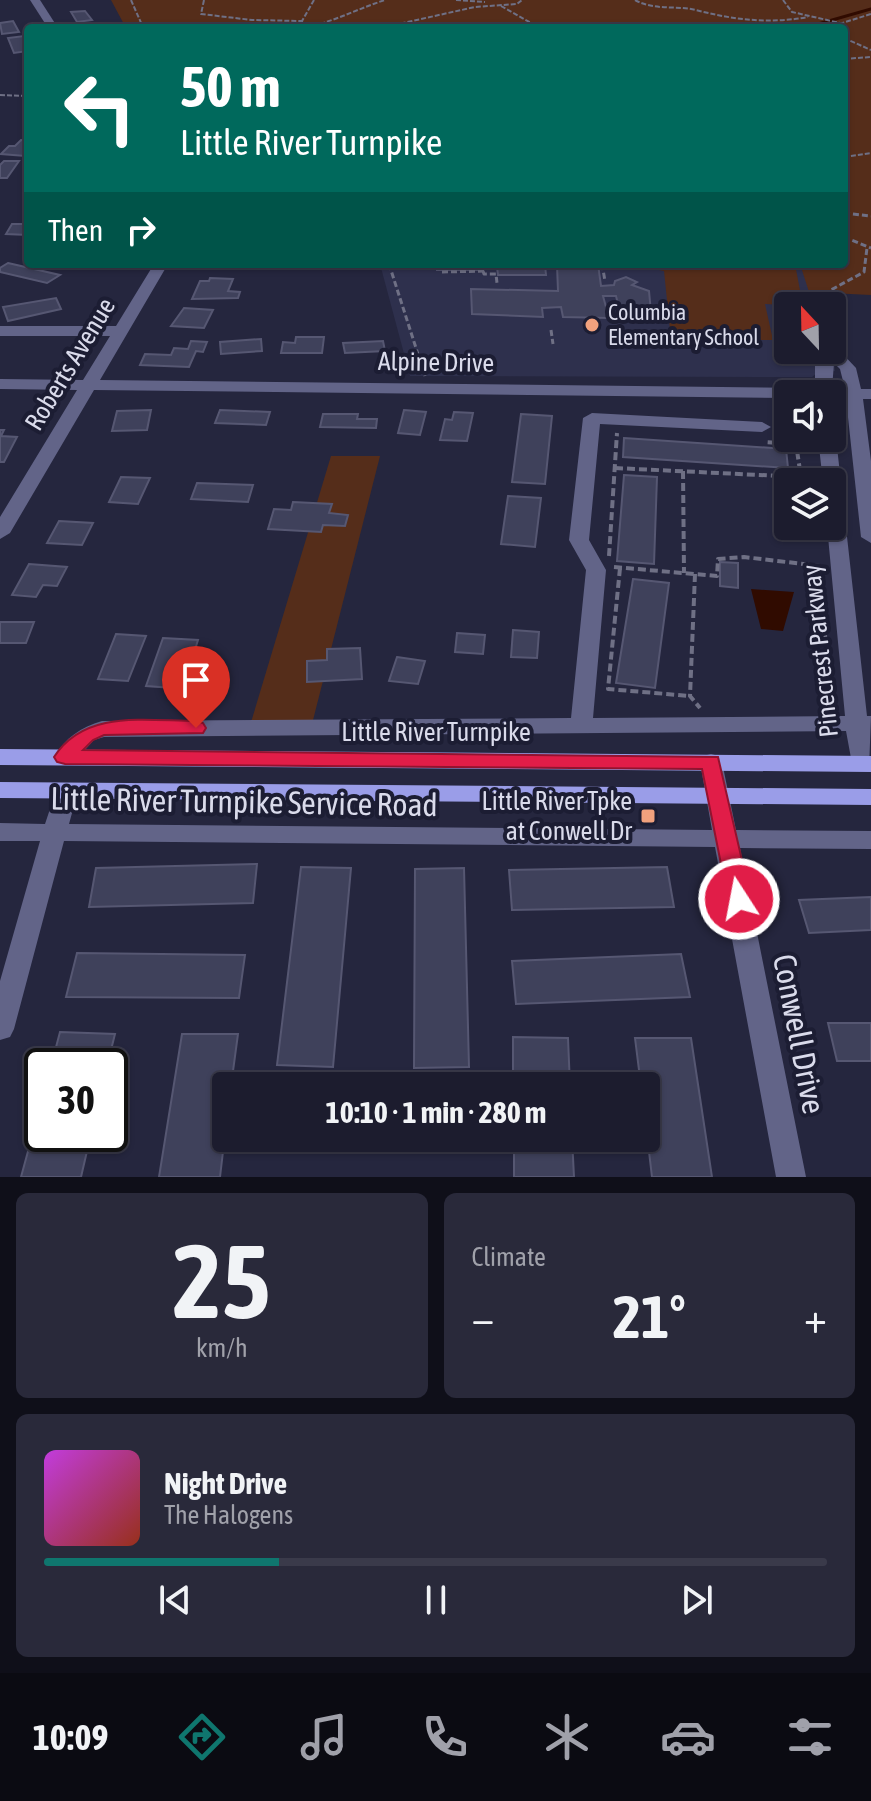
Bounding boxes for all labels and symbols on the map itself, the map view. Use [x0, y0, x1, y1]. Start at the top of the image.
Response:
street label: Roberts Avenue [19, 292, 121, 436]
north arrow [774, 292, 846, 364]
place label: Columbia Elementary School [608, 299, 759, 350]
marker: Columbia Elementary School [583, 316, 601, 334]
street label: Alpine Drive [378, 346, 494, 378]
street label: Pinecrest Parkway [796, 563, 844, 739]
pin [162, 646, 230, 728]
street label: Little River Turnpike [341, 717, 531, 747]
street label: Little River Turnpike Service Road [50, 780, 438, 823]
place label: Little River Tpke at Conwell Dr [482, 786, 632, 846]
marker: Little River Tpke at Conwell Dr [639, 807, 657, 825]
position arrow [697, 857, 781, 941]
street label: Conwell Drive [766, 951, 833, 1117]
speed limit sign: 30 [24, 1048, 128, 1152]

